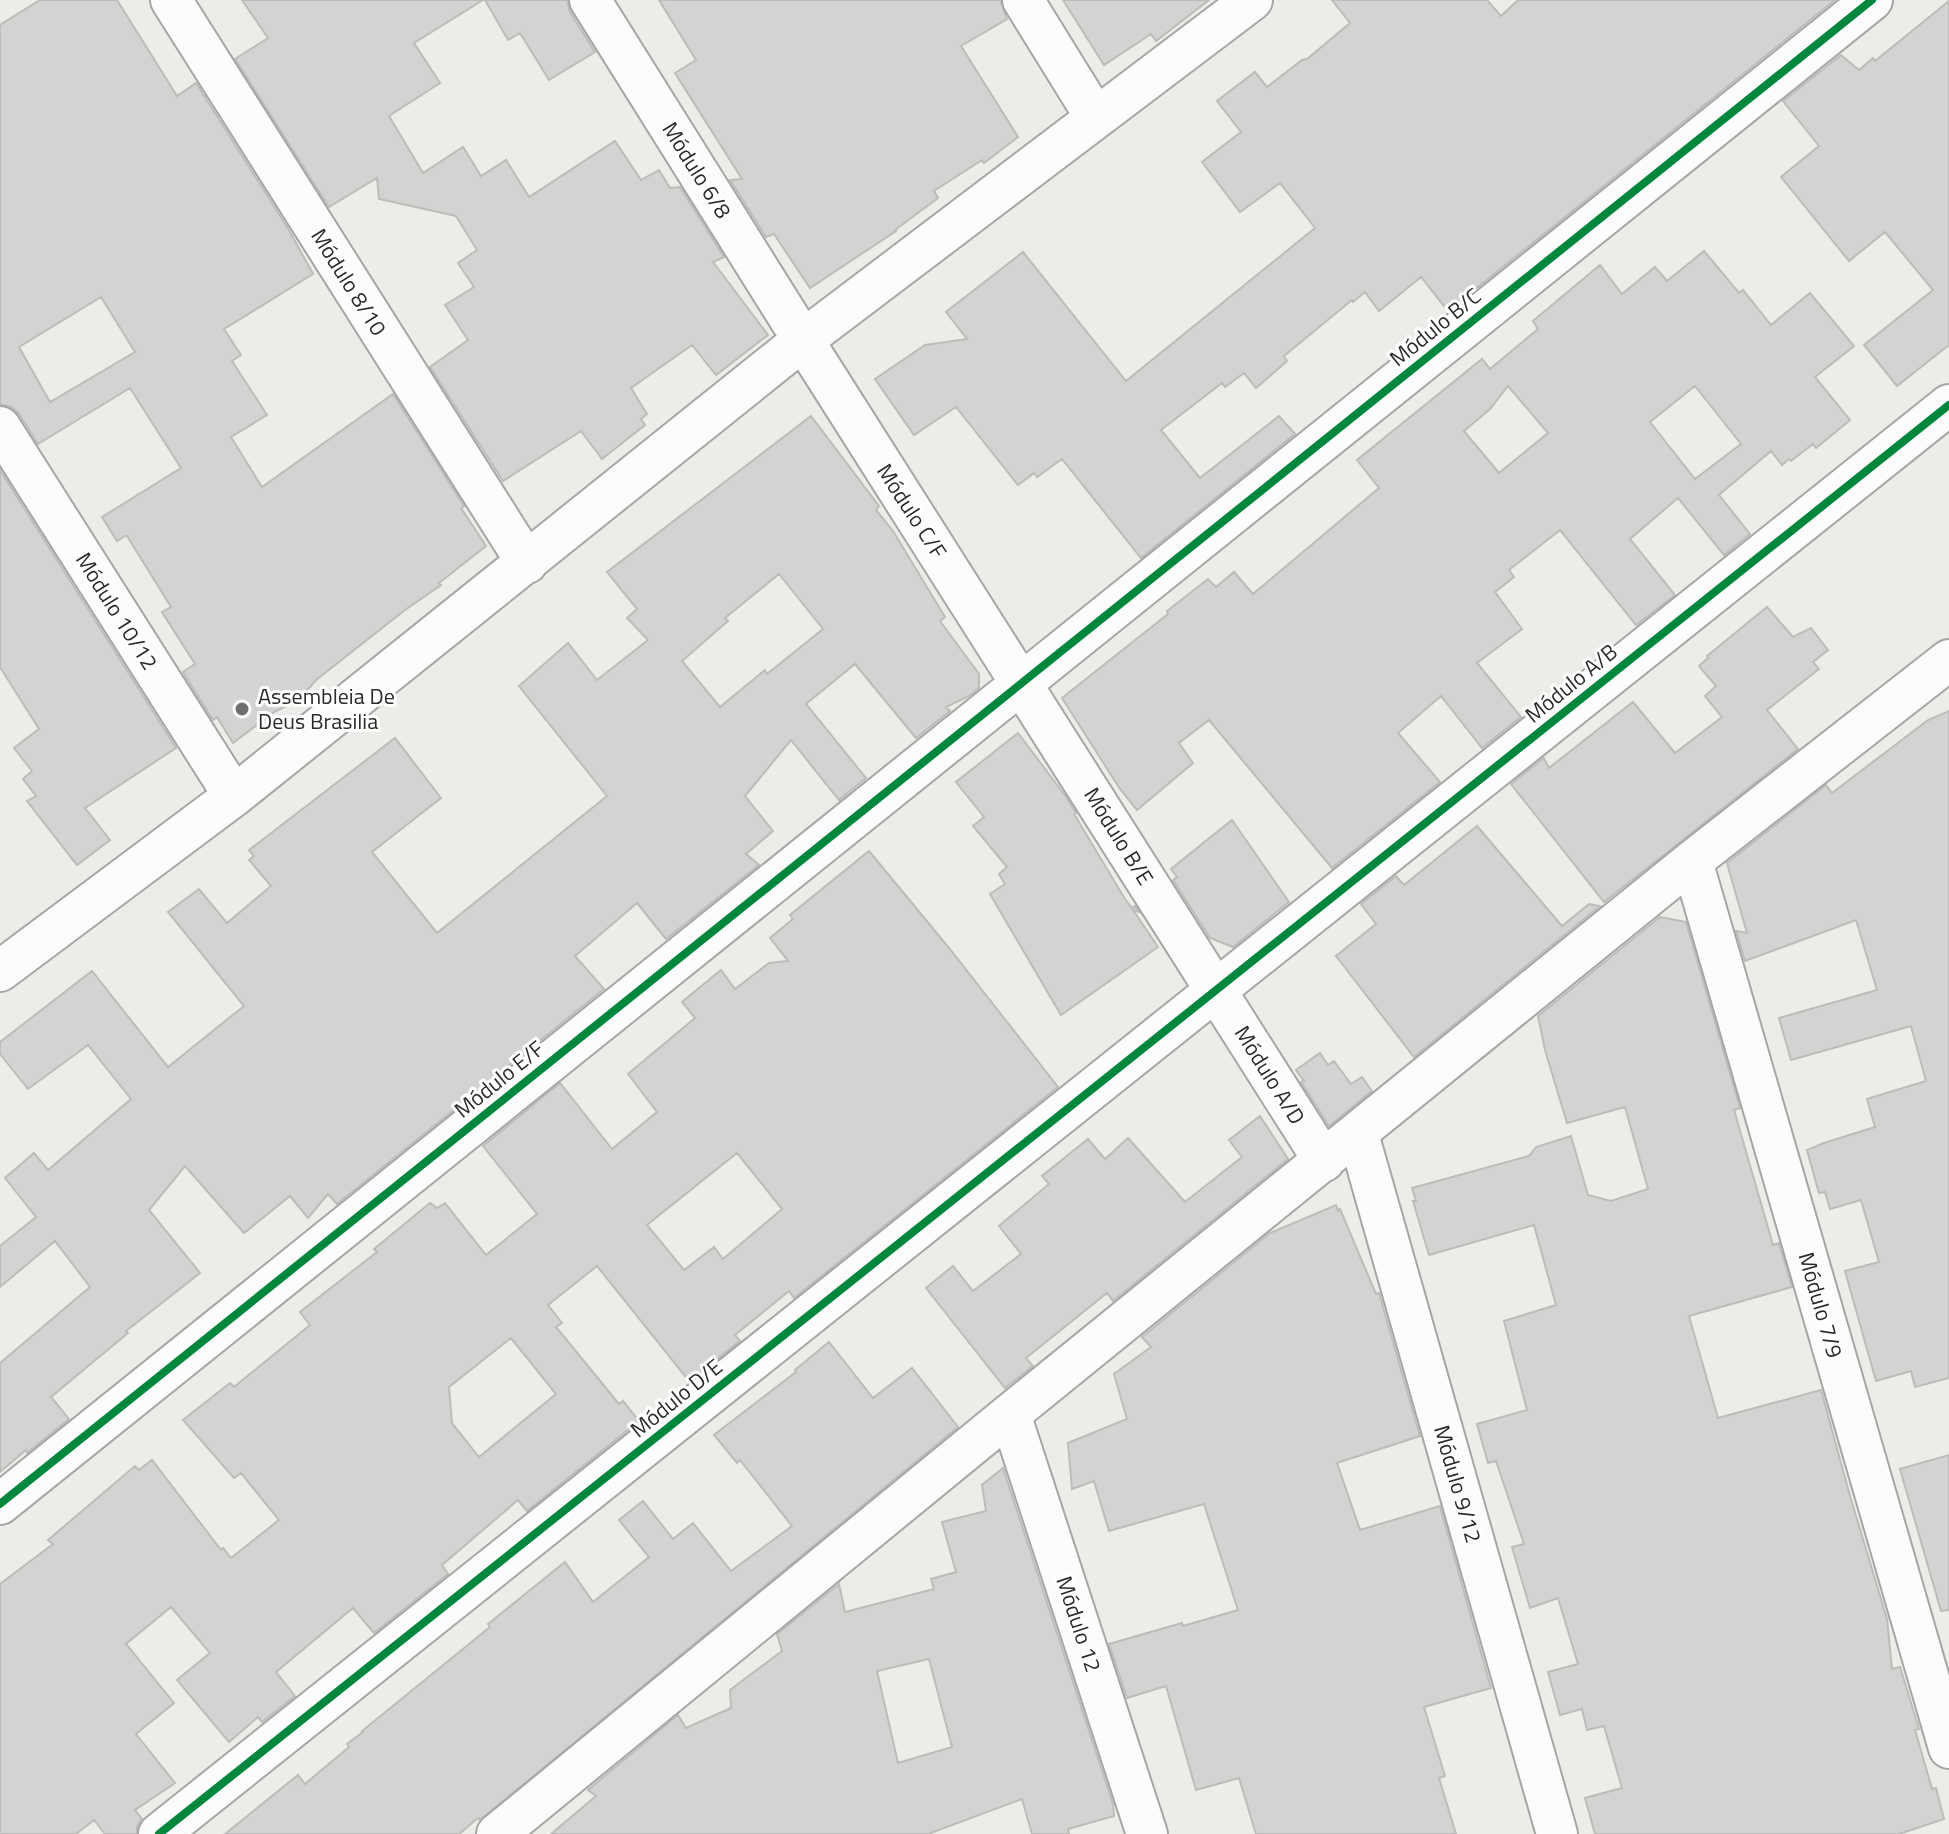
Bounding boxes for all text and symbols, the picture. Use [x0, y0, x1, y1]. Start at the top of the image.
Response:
street label: Módulo 6/8 [654, 115, 740, 225]
street label: Módulo 8/10 [303, 222, 395, 342]
street label: Módulo B/C [1382, 279, 1488, 375]
street label: Módulo C/F [868, 457, 956, 565]
street label: Módulo 10/12 [67, 546, 167, 676]
street label: Módulo A/B [1517, 635, 1625, 731]
place label: Assembleia De Deus Brasilia [258, 679, 395, 738]
marker: Assembleia De Deus Brasilia [233, 700, 251, 718]
street label: Módulo B/E [1076, 781, 1162, 891]
street label: Módulo A/D [1226, 1019, 1314, 1131]
street label: Módulo E/F [446, 1032, 552, 1126]
street label: Módulo 7/9 [1790, 1248, 1852, 1362]
street label: Módulo D/E [623, 1350, 729, 1446]
street label: Módulo 9/12 [1425, 1421, 1491, 1547]
street label: Módulo 12 [1047, 1571, 1111, 1677]

